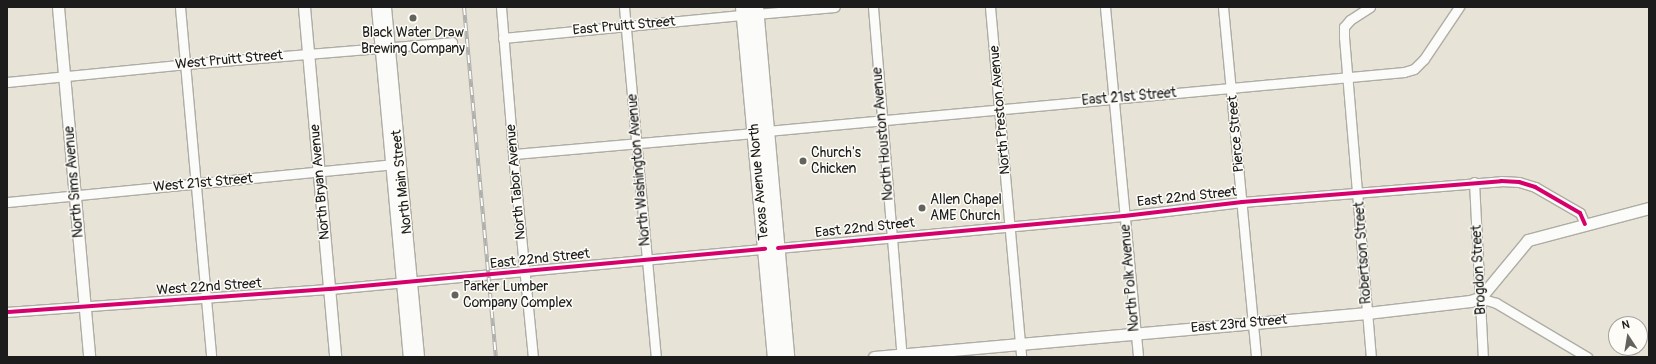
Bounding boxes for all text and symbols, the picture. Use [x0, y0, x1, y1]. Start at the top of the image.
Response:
marker: Black Water Draw Brewing Company [408, 13, 418, 23]
street label: East Pruitt Street [572, 13, 676, 39]
place label: Black Water Draw Brewing Company [361, 25, 465, 58]
street label: North Preston Avenue [986, 45, 1014, 175]
street label: West Pruitt Street [174, 47, 284, 73]
street label: North Houston Avenue [869, 67, 897, 201]
street label: East 21st Street [1081, 84, 1177, 110]
street label: North Washington Avenue [624, 93, 654, 247]
street label: Pierce Street [1224, 95, 1248, 173]
street label: North Bryan Avenue [307, 123, 333, 241]
street label: North Tabor Avenue [503, 123, 529, 241]
street label: Texas Avenue North [746, 123, 772, 241]
street label: North Sims Avenue [61, 125, 87, 239]
street label: North Main Street [388, 129, 416, 235]
place label: Church's Chicken [811, 145, 861, 178]
marker: Church's Chicken [798, 156, 808, 166]
street label: West 21st Street [152, 170, 254, 196]
street label: East 22nd Street [1136, 183, 1238, 211]
place label: Allen Chapel AME Church [930, 192, 1002, 224]
street label: Robertson Street [1351, 201, 1375, 305]
marker: Allen Chapel AME Church [917, 203, 927, 213]
street label: East 22nd Street [814, 214, 916, 242]
street label: North Polk Avenue [1117, 224, 1143, 332]
street label: Brogdon Street [1468, 225, 1490, 315]
street label: East 22nd Street [489, 245, 591, 273]
street label: West 22nd Street [156, 275, 262, 299]
place label: Parker Lumber Company Complex [463, 279, 573, 312]
marker: Parker Lumber Company Complex [450, 290, 460, 300]
street label: East 23rd Street [1190, 311, 1288, 337]
north arrow [1608, 316, 1648, 356]
text: N [1621, 318, 1631, 332]

